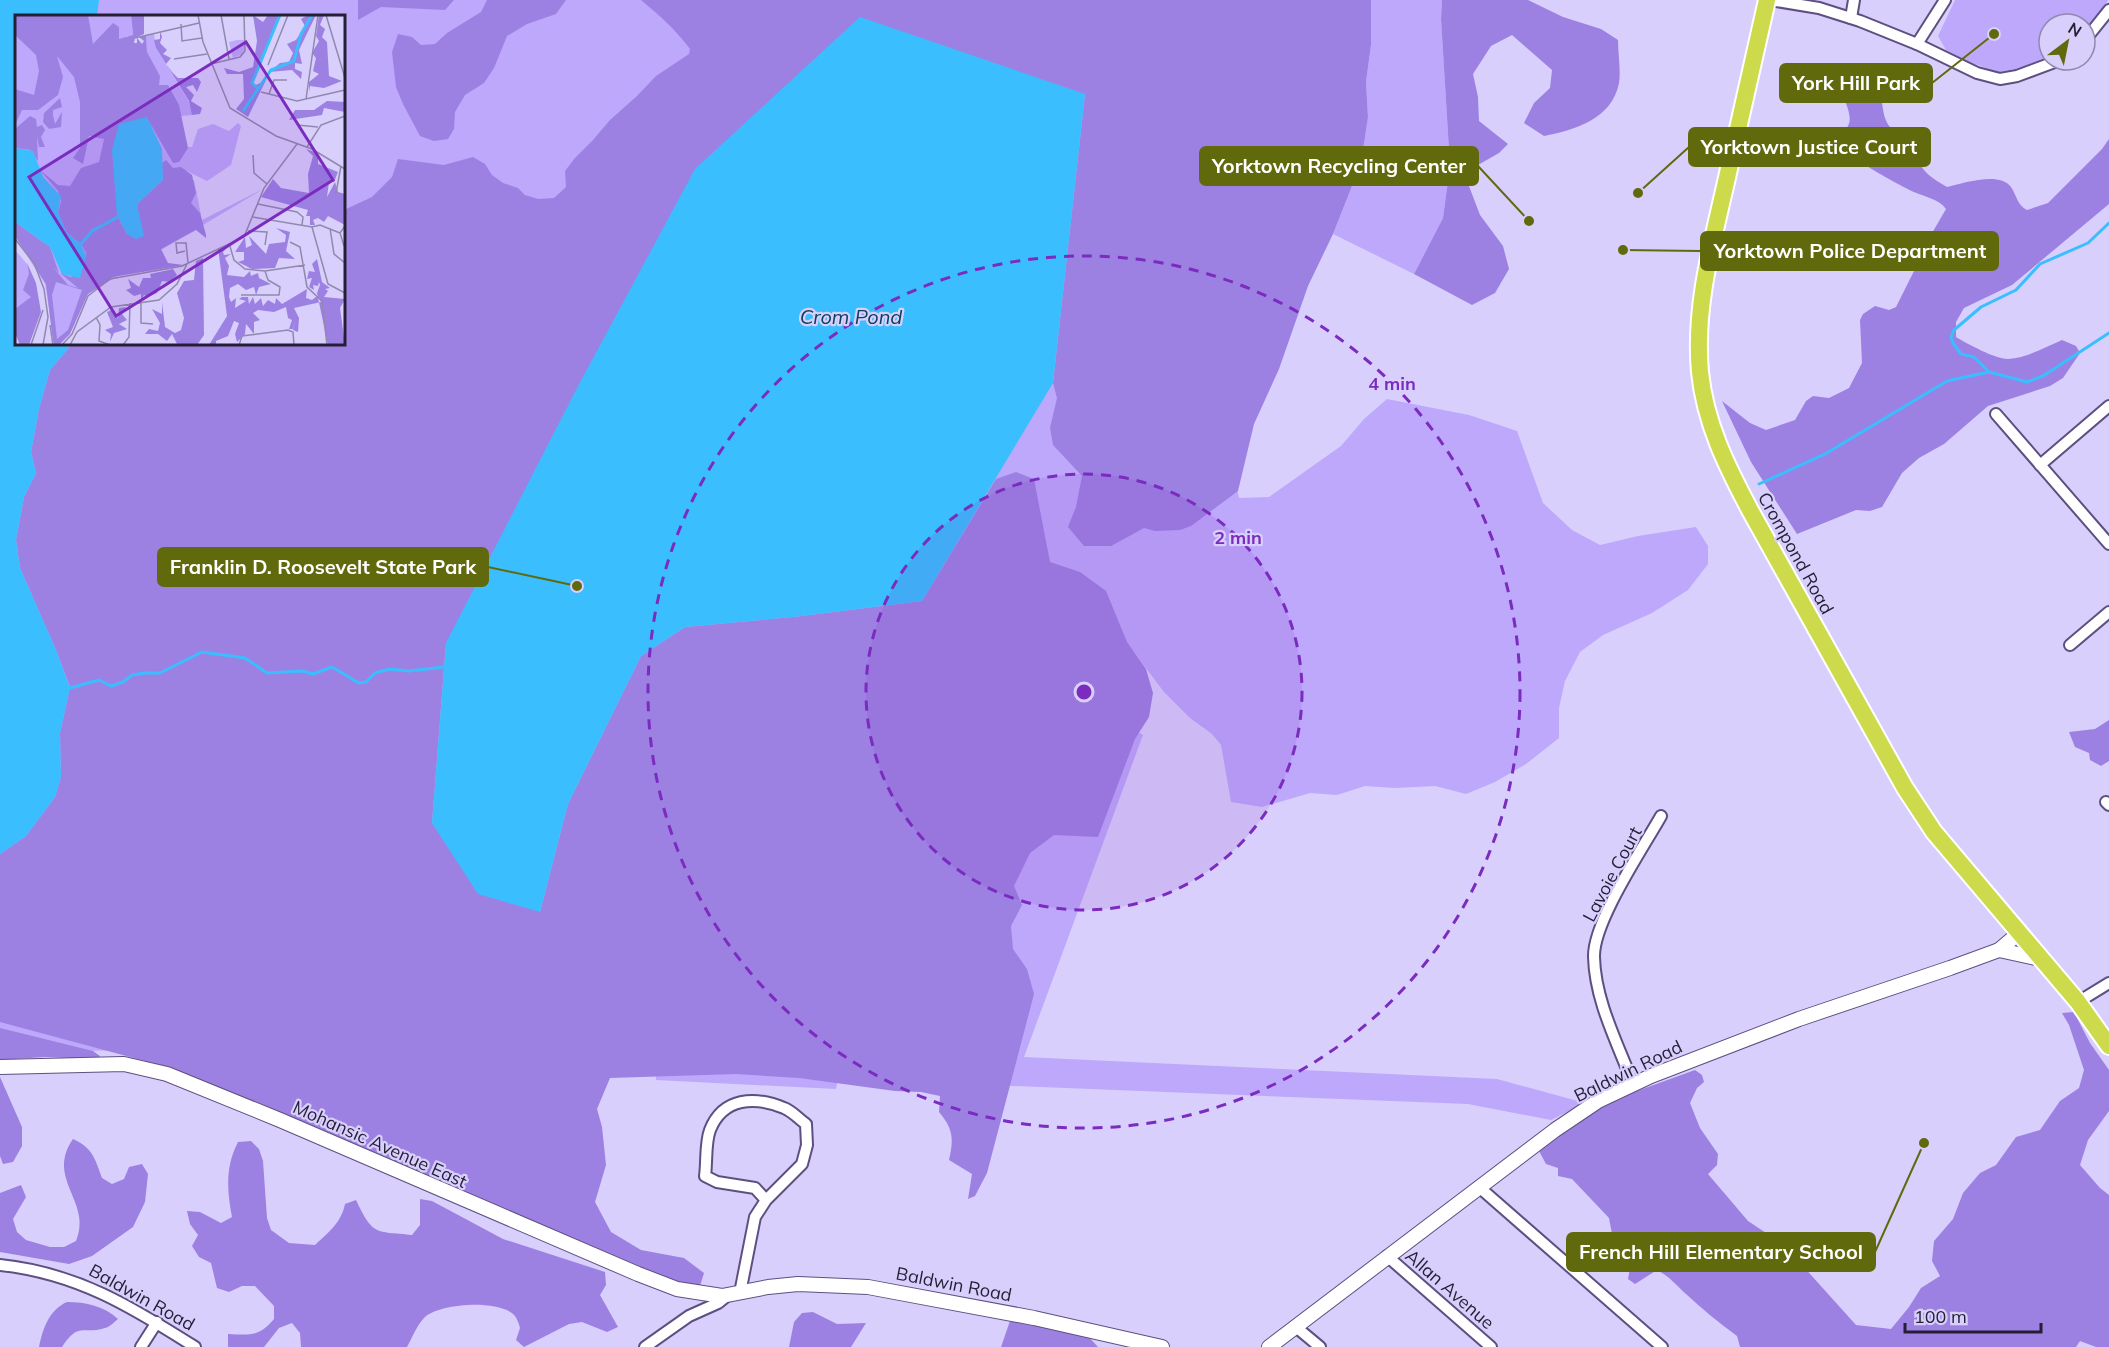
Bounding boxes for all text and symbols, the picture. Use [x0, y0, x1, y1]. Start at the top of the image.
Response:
north arrow [2037, 12, 2097, 72]
inset map [15, 15, 345, 345]
text: N [2065, 18, 2085, 41]
callout: York Hill Park [1780, 64, 1932, 102]
text: York Hill Park [1791, 70, 1921, 95]
callout: Yorktown Justice Court [1689, 128, 1930, 166]
text: Yorktown Justice Court [1700, 134, 1918, 159]
callout: Yorktown Recycling Center [1200, 147, 1478, 185]
text: Yorktown Recycling Center [1211, 153, 1466, 178]
callout: Yorktown Police Department [1701, 232, 1998, 270]
text: Yorktown Police Department [1713, 238, 1987, 263]
water label: Crom Pond [800, 304, 902, 329]
text: 4 min [1368, 372, 1416, 395]
street label: Crompond Road [1753, 488, 1839, 618]
text: 2 min [1214, 526, 1262, 549]
callout: Franklin D. Roosevelt State Park [158, 548, 488, 586]
text: Franklin D. Roosevelt State Park [170, 554, 477, 579]
centre of rings [1074, 682, 1094, 702]
street label: Lavoie Court [1577, 822, 1647, 926]
street label: Baldwin Road [1570, 1035, 1686, 1107]
street label: Mohansic Avenue East [289, 1095, 471, 1193]
callout: French Hill Elementary School [1567, 1233, 1875, 1271]
text: French Hill Elementary School [1579, 1239, 1863, 1264]
street label: Allan Avenue [1401, 1244, 1499, 1334]
street label: Baldwin Road [85, 1258, 199, 1336]
street label: Baldwin Road [894, 1262, 1014, 1306]
scale bar [1905, 1296, 2042, 1334]
text: 100 m [1914, 1305, 1967, 1328]

